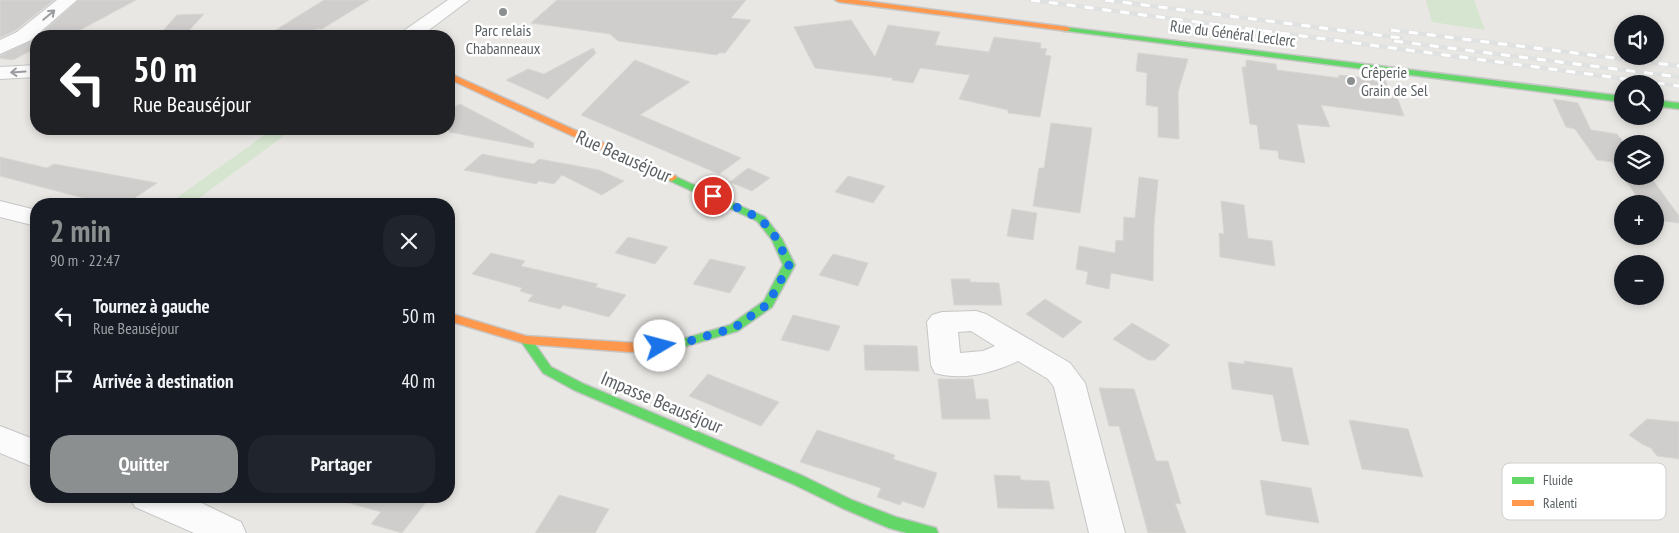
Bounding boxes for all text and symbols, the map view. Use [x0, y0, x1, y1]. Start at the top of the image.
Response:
marker: Parc relais Chabanneaux [497, 6, 509, 18]
one-way arrow [42, 10, 55, 21]
street label: Rue du Général Leclerc [1169, 15, 1297, 51]
map controls [1614, 15, 1664, 305]
button: sound [1614, 15, 1664, 65]
place label: Parc relais Chabanneaux [466, 20, 541, 58]
text: 50 m [133, 46, 197, 92]
icon: left [50, 50, 115, 115]
place label: Crêperie Grain de Sel [1361, 62, 1428, 100]
one-way arrow [10, 67, 26, 76]
marker: Crêperie Grain de Sel [1345, 75, 1357, 87]
button: search [1614, 75, 1664, 125]
text: Rue Beauséjour [133, 90, 251, 118]
street label: Rue Beauséjour [573, 124, 676, 188]
button: layers [1614, 135, 1664, 185]
pin [692, 175, 734, 217]
icon: arrive [699, 182, 727, 210]
button: + [1614, 195, 1664, 245]
text: 2 min [50, 211, 111, 250]
button: close [383, 215, 435, 267]
text: 90 m · 22:47 [50, 250, 121, 270]
button: − [1614, 255, 1664, 305]
text: Tournez à gauche [93, 294, 210, 318]
icon: left [50, 302, 78, 330]
text: 50 m [402, 304, 435, 328]
text: Rue Beauséjour [93, 318, 179, 338]
position arrow [633, 319, 685, 371]
street label: Impasse Beauséjour [597, 366, 727, 439]
icon: arrive [50, 367, 78, 395]
text: Arrivée à destination [93, 369, 234, 393]
text: 40 m [402, 369, 435, 393]
button: Quitter [50, 435, 238, 493]
button: Partager [248, 435, 435, 493]
legend [1502, 463, 1666, 520]
text: Fluide [1543, 471, 1573, 489]
text: Ralenti [1543, 494, 1577, 512]

